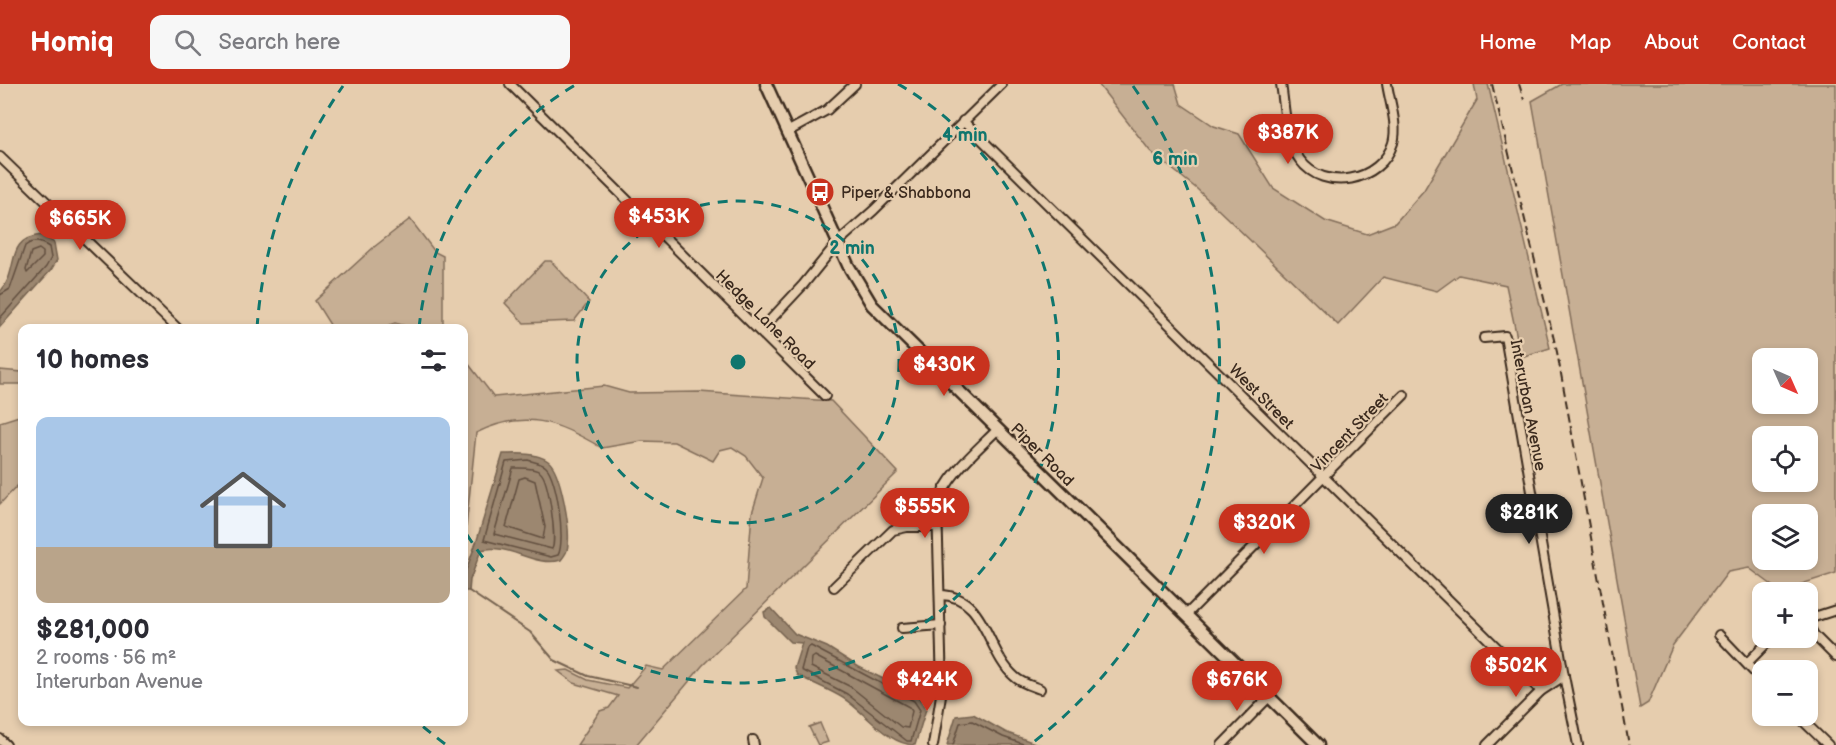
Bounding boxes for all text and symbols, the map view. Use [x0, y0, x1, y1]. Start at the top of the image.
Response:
search box [150, 15, 570, 69]
text: Homiq [30, 26, 114, 59]
icon: search [171, 26, 204, 59]
text: Search here [219, 29, 340, 56]
text: Home [1479, 30, 1536, 55]
text: Map [1569, 30, 1611, 55]
text: About [1644, 30, 1699, 55]
text: Contact [1732, 30, 1806, 55]
pin: $387K [1246, 114, 1330, 165]
text: $387K [1257, 121, 1319, 145]
text: 4 min [942, 125, 988, 146]
text: 6 min [1152, 149, 1198, 170]
bus stop icon: Piper & Shabbona [804, 176, 836, 208]
place label: Piper & Shabbona [841, 184, 971, 203]
pin: $453K [617, 198, 701, 249]
pin: $665K [38, 200, 122, 251]
text: $453K [628, 205, 690, 229]
text: $665K [49, 207, 111, 231]
text: 2 min [829, 238, 875, 259]
street label: Hedge Lane Road [711, 266, 819, 374]
street label: Interurban Avenue [1505, 338, 1550, 473]
icon: filters [417, 344, 450, 377]
text: 10 homes [36, 345, 149, 376]
pin: $430K [902, 346, 986, 397]
north arrow [1752, 348, 1818, 414]
map controls [1752, 348, 1818, 726]
centre of rings [728, 352, 748, 372]
text: $430K [913, 353, 975, 377]
street label: West Street [1225, 361, 1297, 434]
street label: Vincent Street [1308, 390, 1393, 477]
street label: Piper Road [1006, 420, 1077, 491]
button: locate [1752, 426, 1818, 492]
icon: home [189, 456, 297, 564]
pin: $555K [883, 488, 967, 539]
pin: $281K [1487, 494, 1571, 545]
text: $555K [894, 495, 956, 519]
text: $281K [1499, 501, 1559, 525]
pin: $320K [1222, 504, 1306, 555]
button: layers [1752, 504, 1818, 570]
text: $320K [1233, 511, 1295, 535]
button: + [1752, 582, 1818, 648]
text: $281,000 [36, 615, 150, 646]
text: 2 rooms · 56 m² [36, 646, 176, 670]
pin: $502K [1474, 647, 1558, 698]
text: $502K [1485, 654, 1547, 678]
button: − [1752, 660, 1818, 726]
pin: $424K [885, 661, 969, 712]
pin: $676K [1195, 661, 1279, 712]
text: $424K [896, 668, 958, 692]
text: $676K [1206, 668, 1268, 692]
text: Interurban Avenue [36, 670, 203, 694]

